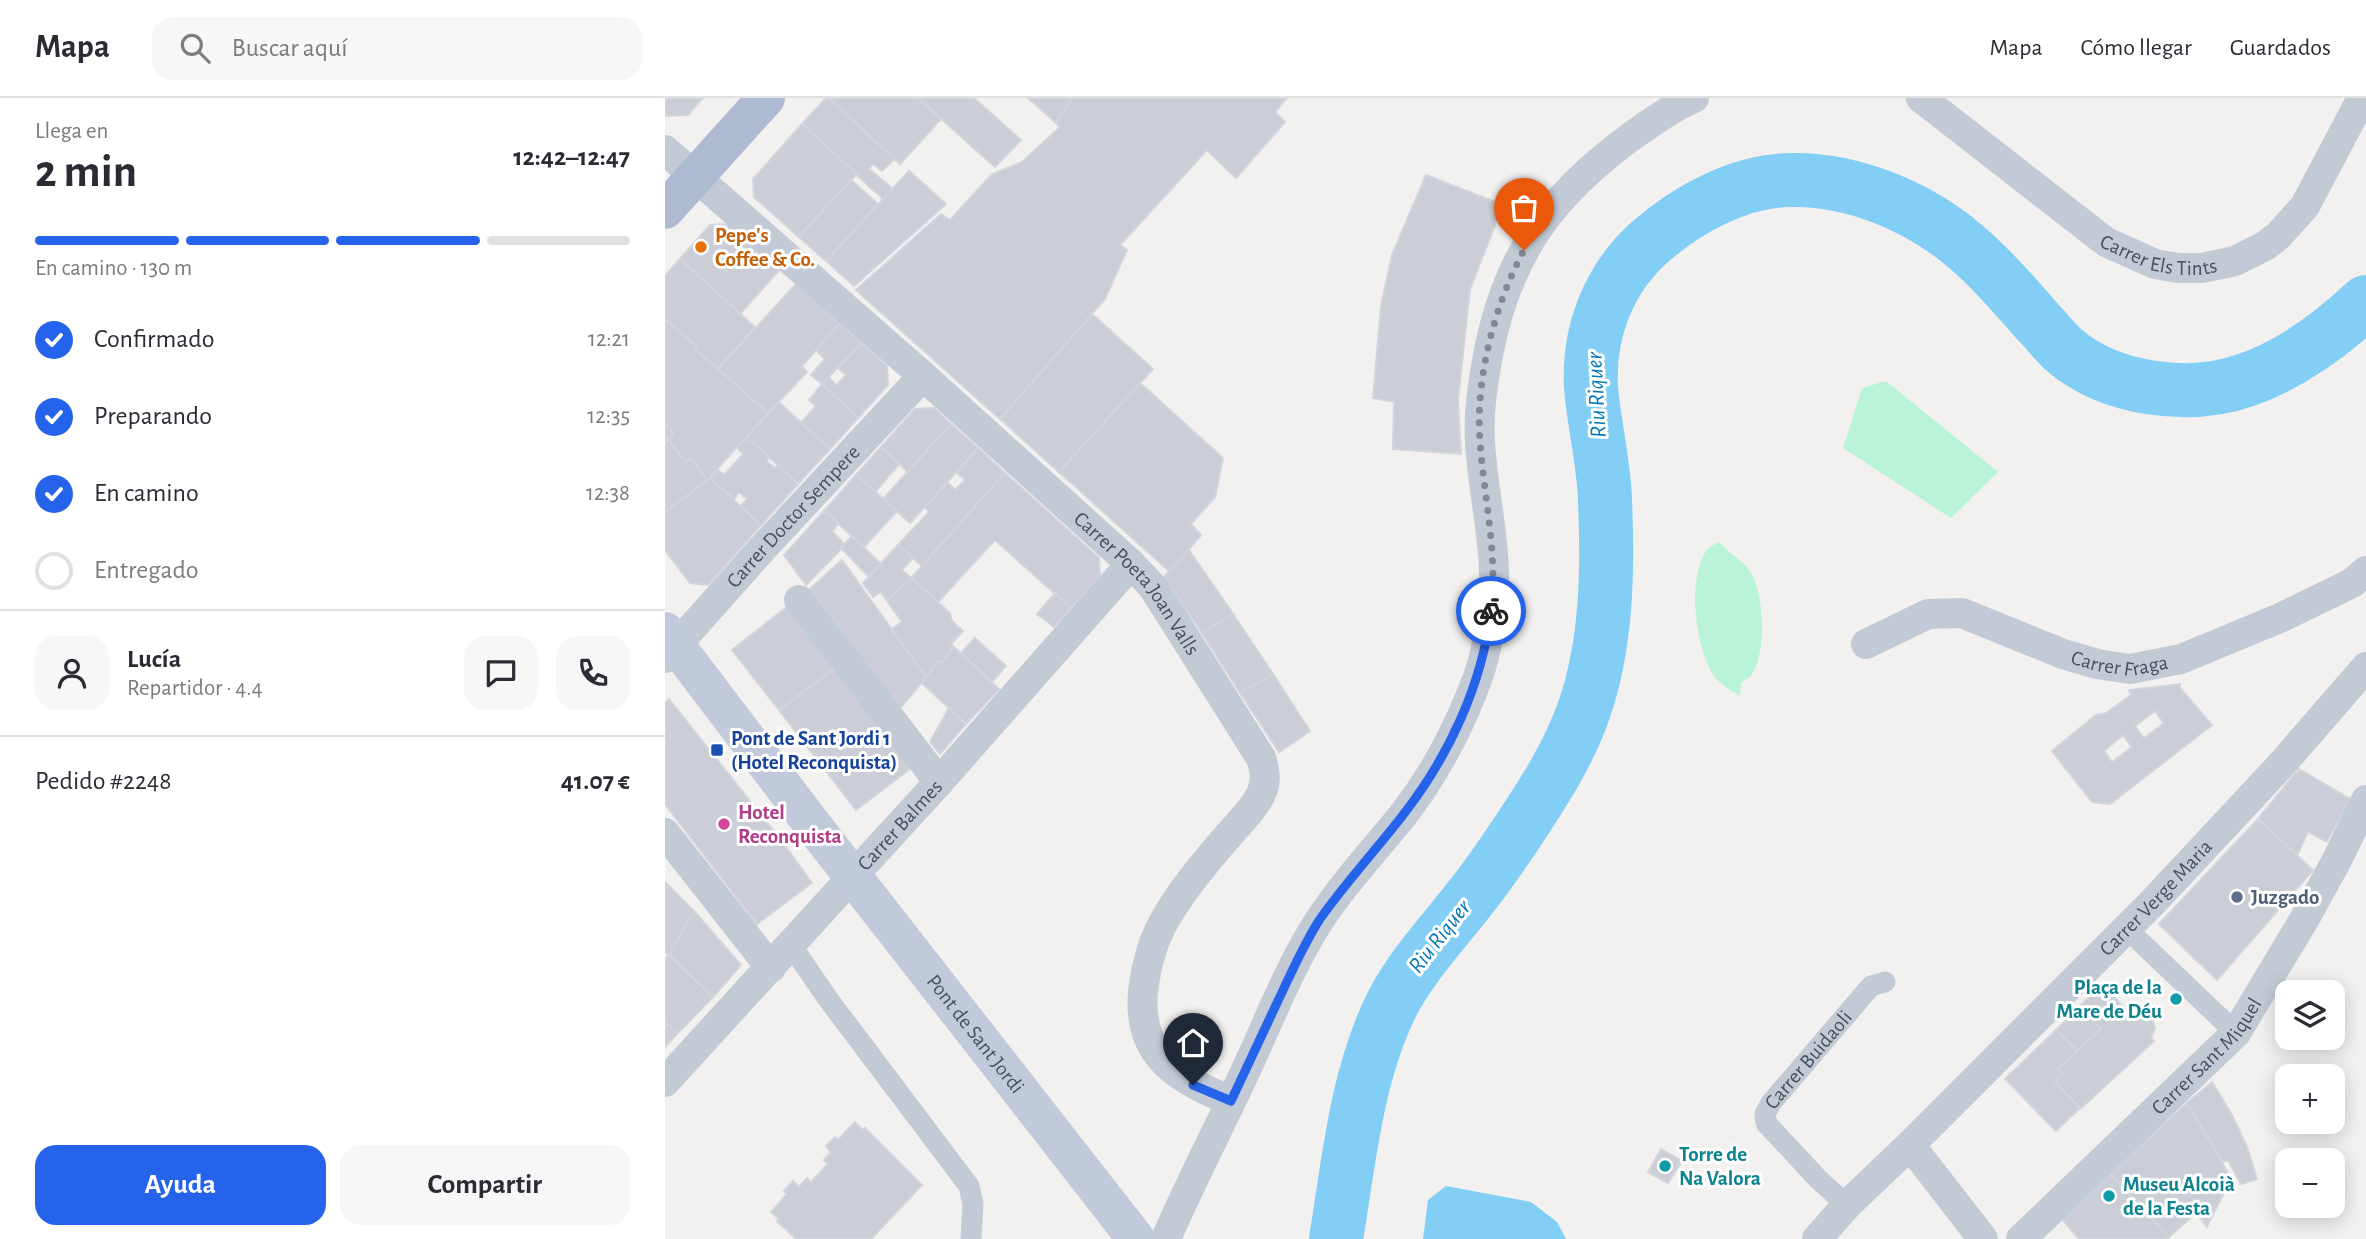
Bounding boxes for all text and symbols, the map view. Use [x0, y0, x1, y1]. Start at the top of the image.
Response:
search box [152, 17, 642, 80]
icon: search [176, 29, 214, 67]
text: Mapa [35, 31, 110, 64]
text: Buscar aquí [232, 35, 348, 61]
text: Mapa [1989, 36, 2043, 60]
text: Cómo llegar [2081, 36, 2192, 60]
text: Guardados [2230, 36, 2331, 60]
text: Llega en [35, 120, 108, 143]
text: 12:42–12:47 [513, 144, 630, 170]
text: 2 min [35, 149, 137, 195]
pin [1494, 178, 1554, 250]
icon: bag [1505, 189, 1543, 227]
place label: Pepe's Coffee & Co. [715, 225, 815, 270]
street label: Carrer Els Tints [2097, 230, 2219, 279]
marker: Pepe's Coffee & Co. [693, 239, 709, 255]
text: En camino · 130 m [35, 257, 192, 280]
icon: check [35, 321, 73, 359]
text: Confirmado [94, 326, 215, 352]
text: 12:21 [588, 328, 630, 351]
water label: Riu Riquer [1583, 351, 1611, 438]
icon: check [35, 398, 73, 436]
text: Preparando [94, 403, 212, 429]
text: 12:35 [587, 405, 630, 428]
street label: Carrer Doctor Sempere [722, 441, 864, 592]
icon: check [35, 475, 73, 513]
text: En camino [94, 480, 199, 506]
text: 12:38 [586, 482, 630, 505]
street label: Carrer Poeta Joan Valls [1070, 507, 1204, 659]
text: Entregado [94, 557, 199, 583]
courier [1456, 576, 1526, 646]
icon: bike [1472, 592, 1510, 630]
button: person [35, 636, 109, 710]
button: chat [464, 636, 538, 710]
button: phone [556, 636, 630, 710]
text: Lucía [127, 646, 181, 672]
street label: Carrer Fraga [2069, 646, 2170, 680]
text: Repartidor · 4.4 [127, 677, 263, 700]
place label: Pont de Sant Jordi 1 (Hotel Reconquista) [731, 728, 897, 773]
marker: Pont de Sant Jordi 1 (Hotel Reconquista) [709, 742, 725, 758]
text: Pedido #2248 [35, 768, 172, 794]
text: 41.07 € [561, 768, 630, 794]
street label: Carrer Balmes [853, 776, 946, 874]
place label: Hotel Reconquista [738, 802, 842, 847]
marker: Hotel Reconquista [716, 816, 732, 832]
street label: Carrer Verge Maria [2095, 835, 2216, 960]
place label: Juzgado [2251, 887, 2319, 908]
marker: Juzgado [2229, 889, 2245, 905]
water label: Riu Riquer [1405, 896, 1476, 978]
street label: Pont de Sant Jordi [923, 970, 1028, 1097]
place label: Plaça de la Mare de Déu [2056, 977, 2162, 1022]
map controls [2275, 980, 2345, 1218]
button: layers [2275, 980, 2345, 1050]
marker: Plaça de la Mare de Déu [2168, 991, 2184, 1007]
street label: Carrer Sant Miquel [2147, 994, 2265, 1119]
street label: Carrer Buidaoli [1760, 1006, 1856, 1113]
pin [1163, 1013, 1223, 1085]
icon: home [1174, 1024, 1212, 1062]
button: + [2275, 1064, 2345, 1134]
place label: Torre de Na Valora [1679, 1144, 1761, 1189]
button: Ayuda [35, 1145, 326, 1225]
button: Compartir [340, 1145, 630, 1225]
button: − [2275, 1148, 2345, 1218]
marker: Torre de Na Valora [1657, 1158, 1673, 1174]
place label: Museu Alcoià de la Festa [2123, 1174, 2235, 1219]
marker: Museu Alcoià de la Festa [2101, 1188, 2117, 1204]

